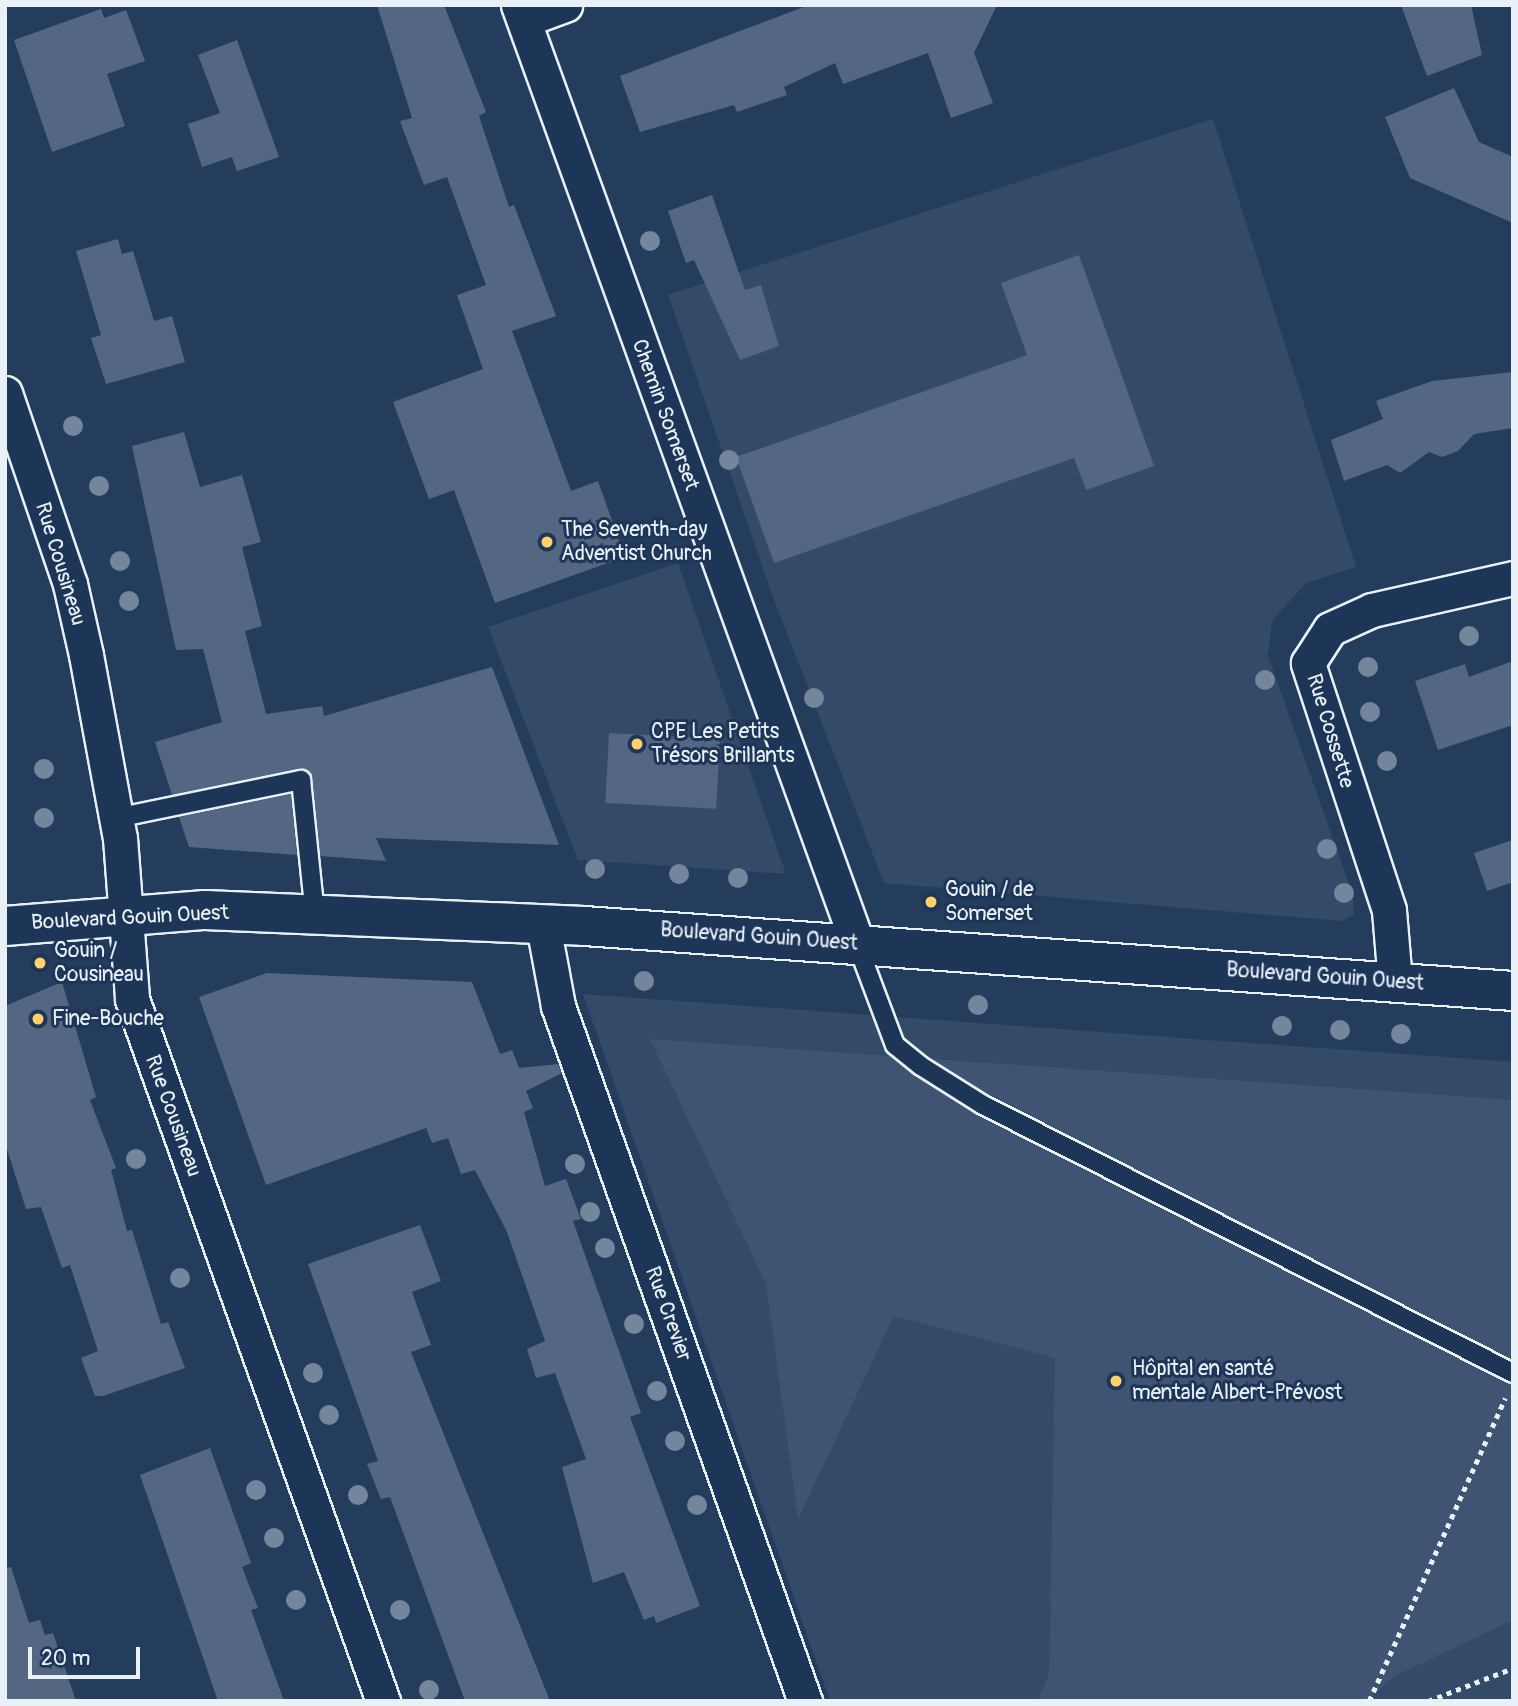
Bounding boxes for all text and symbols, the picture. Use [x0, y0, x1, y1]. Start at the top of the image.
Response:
street label: Chemin Somerset [626, 336, 704, 494]
street label: Rue Cousineau [29, 499, 91, 629]
place label: The Seventh-day Adventist Church [561, 517, 712, 567]
marker: The Seventh-day Adventist Church [539, 534, 555, 550]
street label: Rue Cossette [1301, 671, 1359, 791]
place label: CPE Les Petits Trésors Brillants [651, 719, 795, 769]
marker: CPE Les Petits Trésors Brillants [629, 736, 645, 752]
place label: Gouin / de Somerset [945, 877, 1034, 927]
marker: Gouin / de Somerset [923, 894, 939, 910]
street label: Boulevard Gouin Ouest [30, 900, 230, 936]
street label: Boulevard Gouin Ouest [659, 918, 859, 956]
place label: Gouin / Cousineau [54, 938, 144, 988]
marker: Gouin / Cousineau [32, 955, 48, 971]
street label: Boulevard Gouin Ouest [1225, 958, 1425, 996]
place label: Fine-Bouche [52, 1006, 164, 1032]
marker: Fine-Bouche [30, 1011, 46, 1027]
street label: Rue Cousineau [139, 1052, 207, 1180]
street label: Rue Crevier [639, 1263, 697, 1365]
place label: Hôpital en santé mentale Albert-Prévost [1132, 1356, 1343, 1406]
marker: Hôpital en santé mentale Albert-Prévost [1106, 1371, 1126, 1391]
scale bar [32, 1632, 144, 1676]
text: 20 m [41, 1645, 90, 1672]

